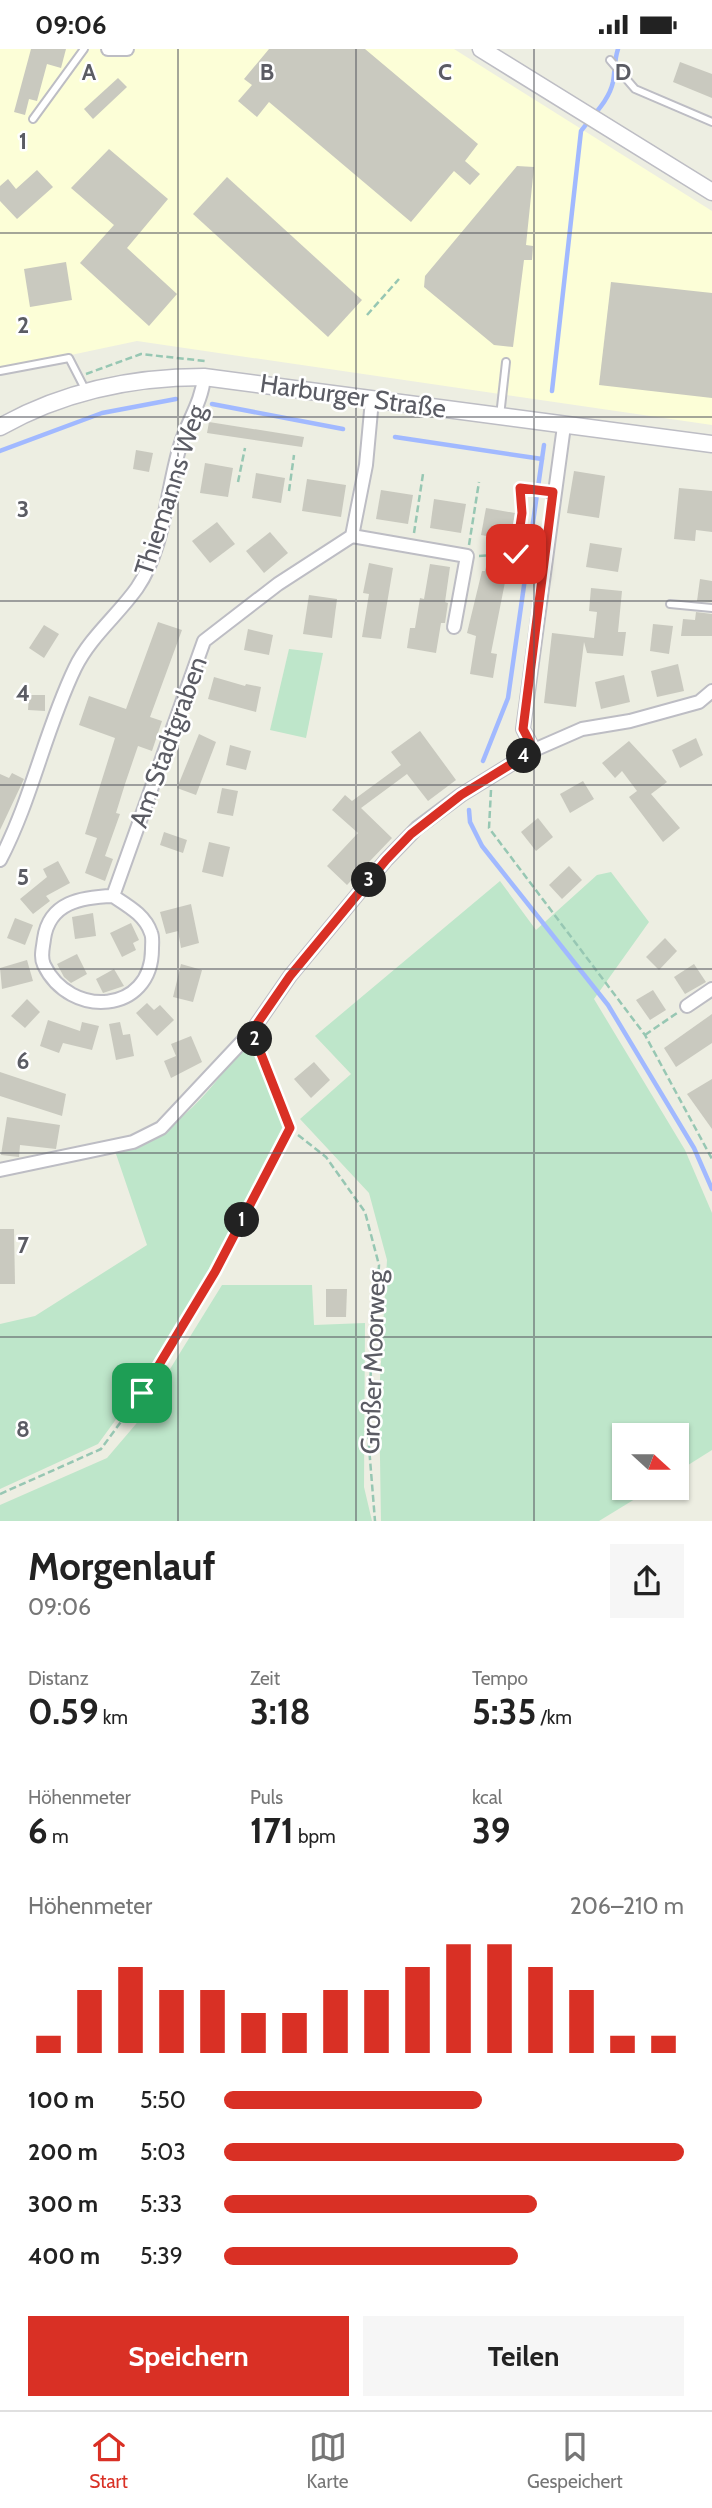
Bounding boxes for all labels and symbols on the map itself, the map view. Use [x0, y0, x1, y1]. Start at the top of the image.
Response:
text: A [82, 58, 97, 86]
text: B [260, 58, 274, 86]
text: C [438, 58, 452, 86]
text: D [615, 58, 631, 86]
text: 1 [19, 127, 27, 155]
text: 2 [17, 311, 29, 339]
street label: Harburger Straße [258, 367, 448, 425]
street label: Thiemanns Weg [127, 400, 213, 579]
text: 3 [17, 495, 29, 523]
pin [486, 524, 546, 584]
street label: Am Stadtgraben [122, 652, 214, 832]
text: 4 [16, 679, 30, 707]
pin: 4 [506, 739, 542, 773]
text: 5 [17, 863, 29, 891]
pin: 3 [352, 863, 386, 897]
pin: 2 [238, 1021, 272, 1056]
text: 6 [17, 1047, 29, 1075]
pin: 1 [224, 1203, 260, 1237]
text: 7 [17, 1231, 29, 1259]
street label: Großer Moorweg [354, 1268, 392, 1455]
pin [112, 1363, 172, 1423]
text: 8 [16, 1415, 30, 1443]
north arrow [612, 1423, 690, 1500]

